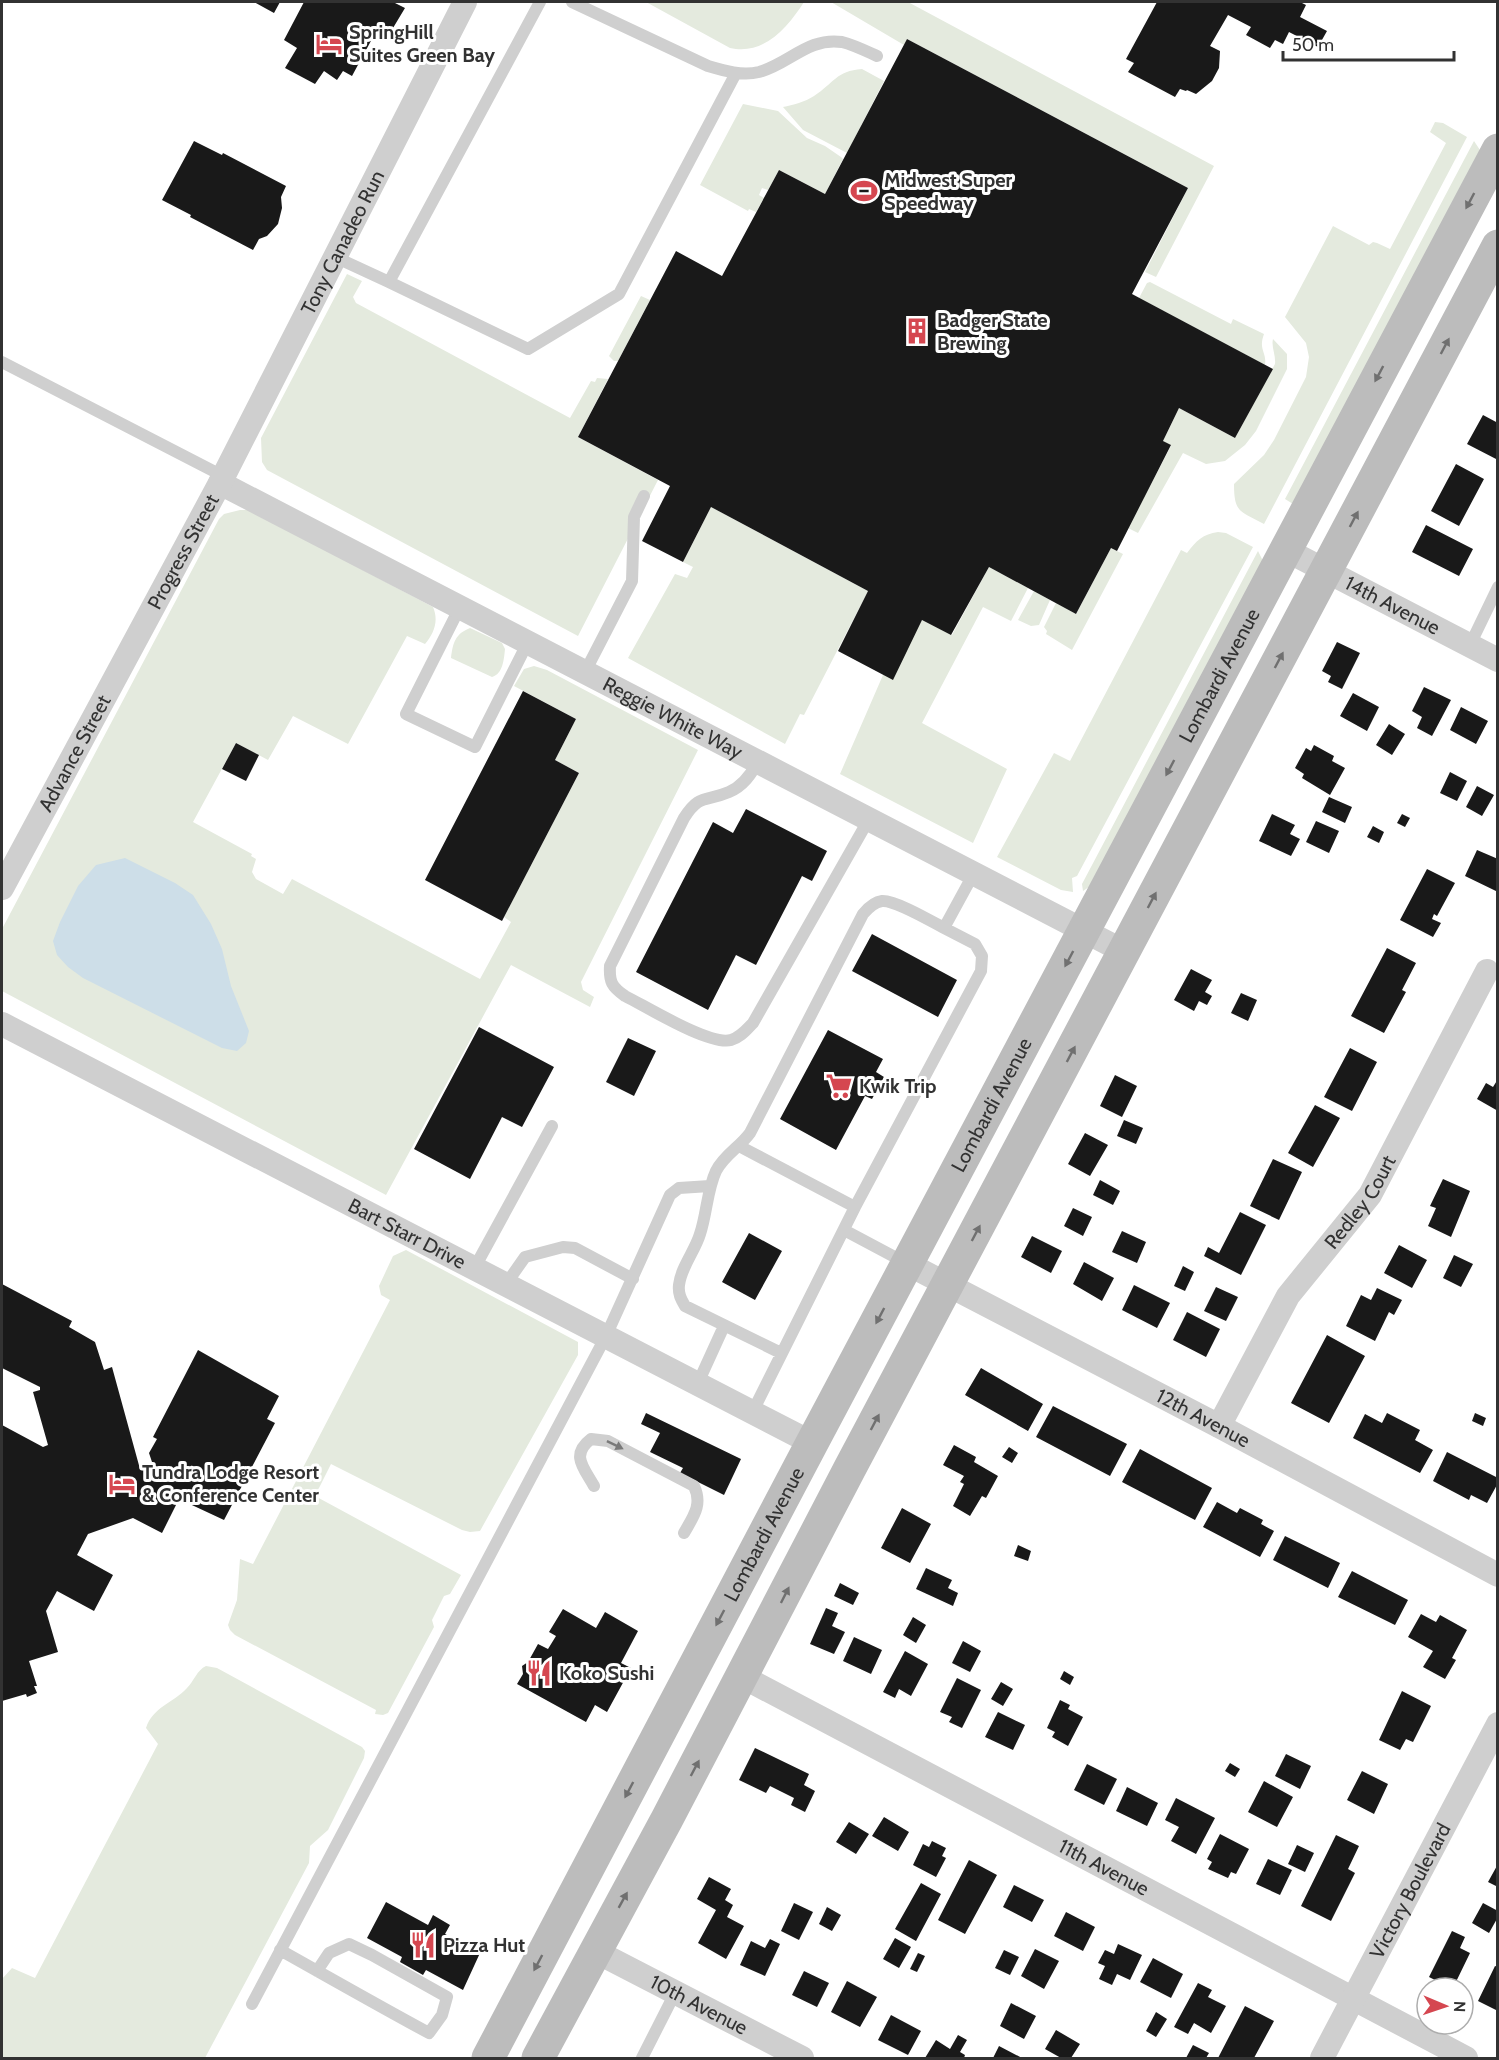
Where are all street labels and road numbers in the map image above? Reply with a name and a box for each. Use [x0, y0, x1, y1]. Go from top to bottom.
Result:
street label: Tony Canadeo Run [296, 166, 389, 319]
street label: Progress Street [142, 490, 224, 613]
street label: 14th Avenue [1341, 571, 1444, 640]
street label: Lombardi Avenue [1174, 604, 1265, 747]
street label: Reggie White Way [599, 672, 747, 764]
street label: Advance Street [33, 691, 116, 816]
street label: Lombardi Avenue [946, 1034, 1037, 1176]
street label: Redley Court [1319, 1151, 1401, 1254]
street label: Bart Starr Drive [344, 1193, 470, 1274]
street label: 12th Avenue [1152, 1384, 1254, 1452]
street label: Lombardi Avenue [719, 1463, 809, 1606]
street label: Victory Boulevard [1365, 1819, 1456, 1963]
street label: 11th Avenue [1055, 1834, 1153, 1901]
street label: 10th Avenue [646, 1970, 752, 2040]

